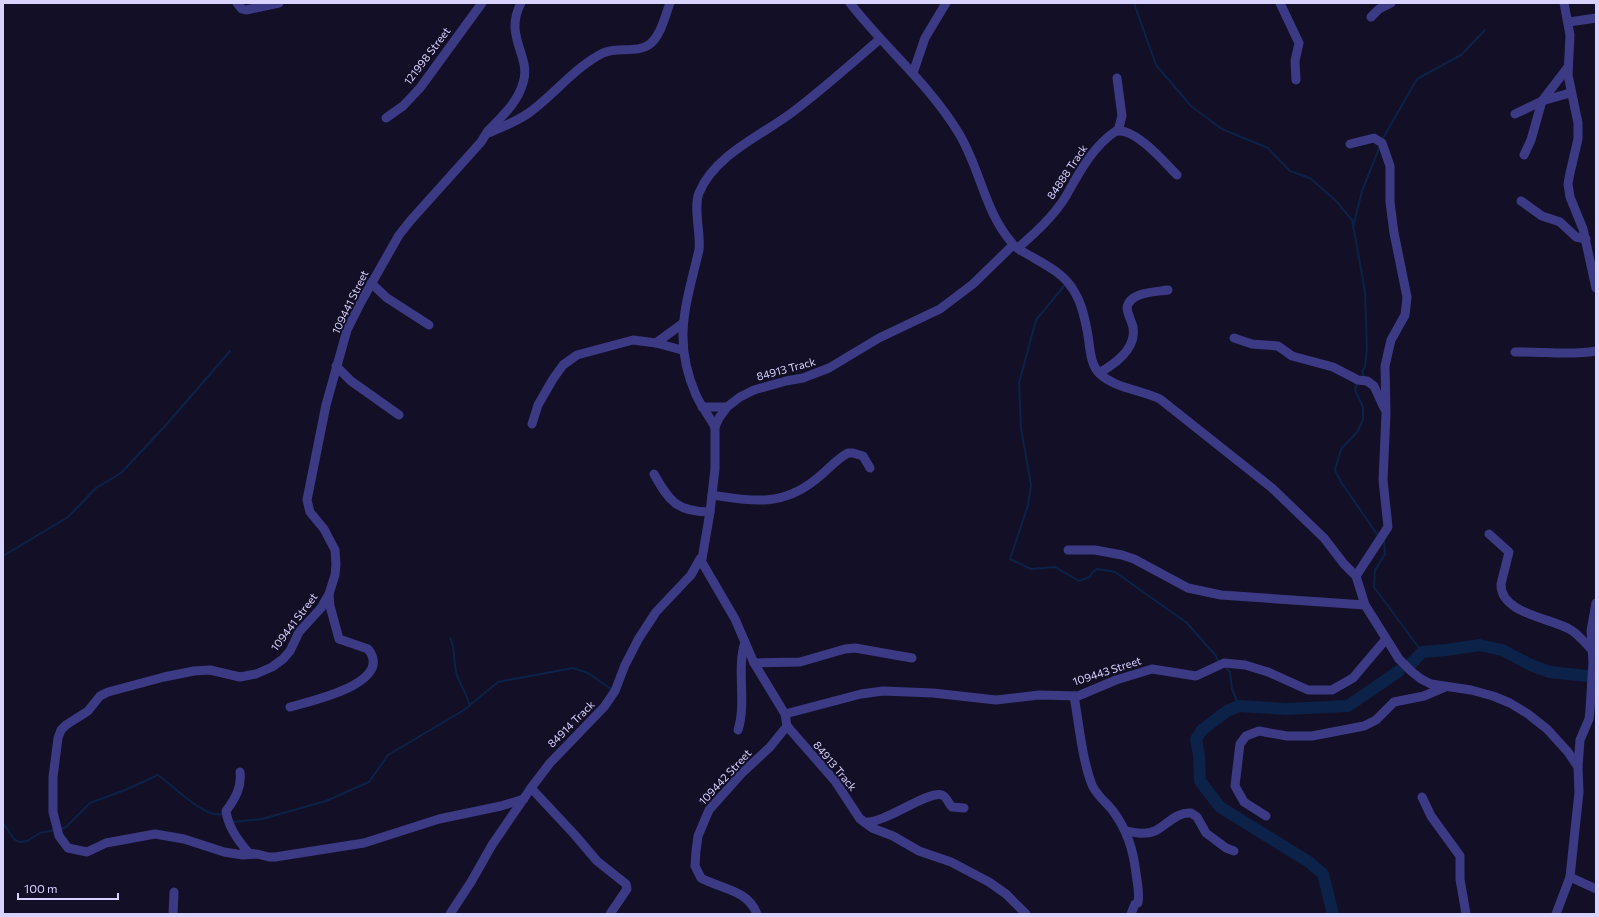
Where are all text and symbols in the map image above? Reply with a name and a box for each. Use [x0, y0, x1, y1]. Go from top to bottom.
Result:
street label: 121998 Street [401, 24, 453, 87]
street label: 84888 Track [1044, 142, 1090, 201]
street label: 109441 Street [329, 267, 371, 336]
street label: 84913 Track [755, 354, 817, 383]
street label: 109441 Street [268, 590, 320, 653]
street label: 109443 Street [1071, 653, 1143, 688]
street label: 84914 Track [545, 697, 597, 750]
street label: 84913 Track [811, 738, 860, 793]
street label: 109442 Street [696, 746, 754, 807]
scale bar [18, 875, 118, 901]
text: 100 m [24, 881, 58, 895]

